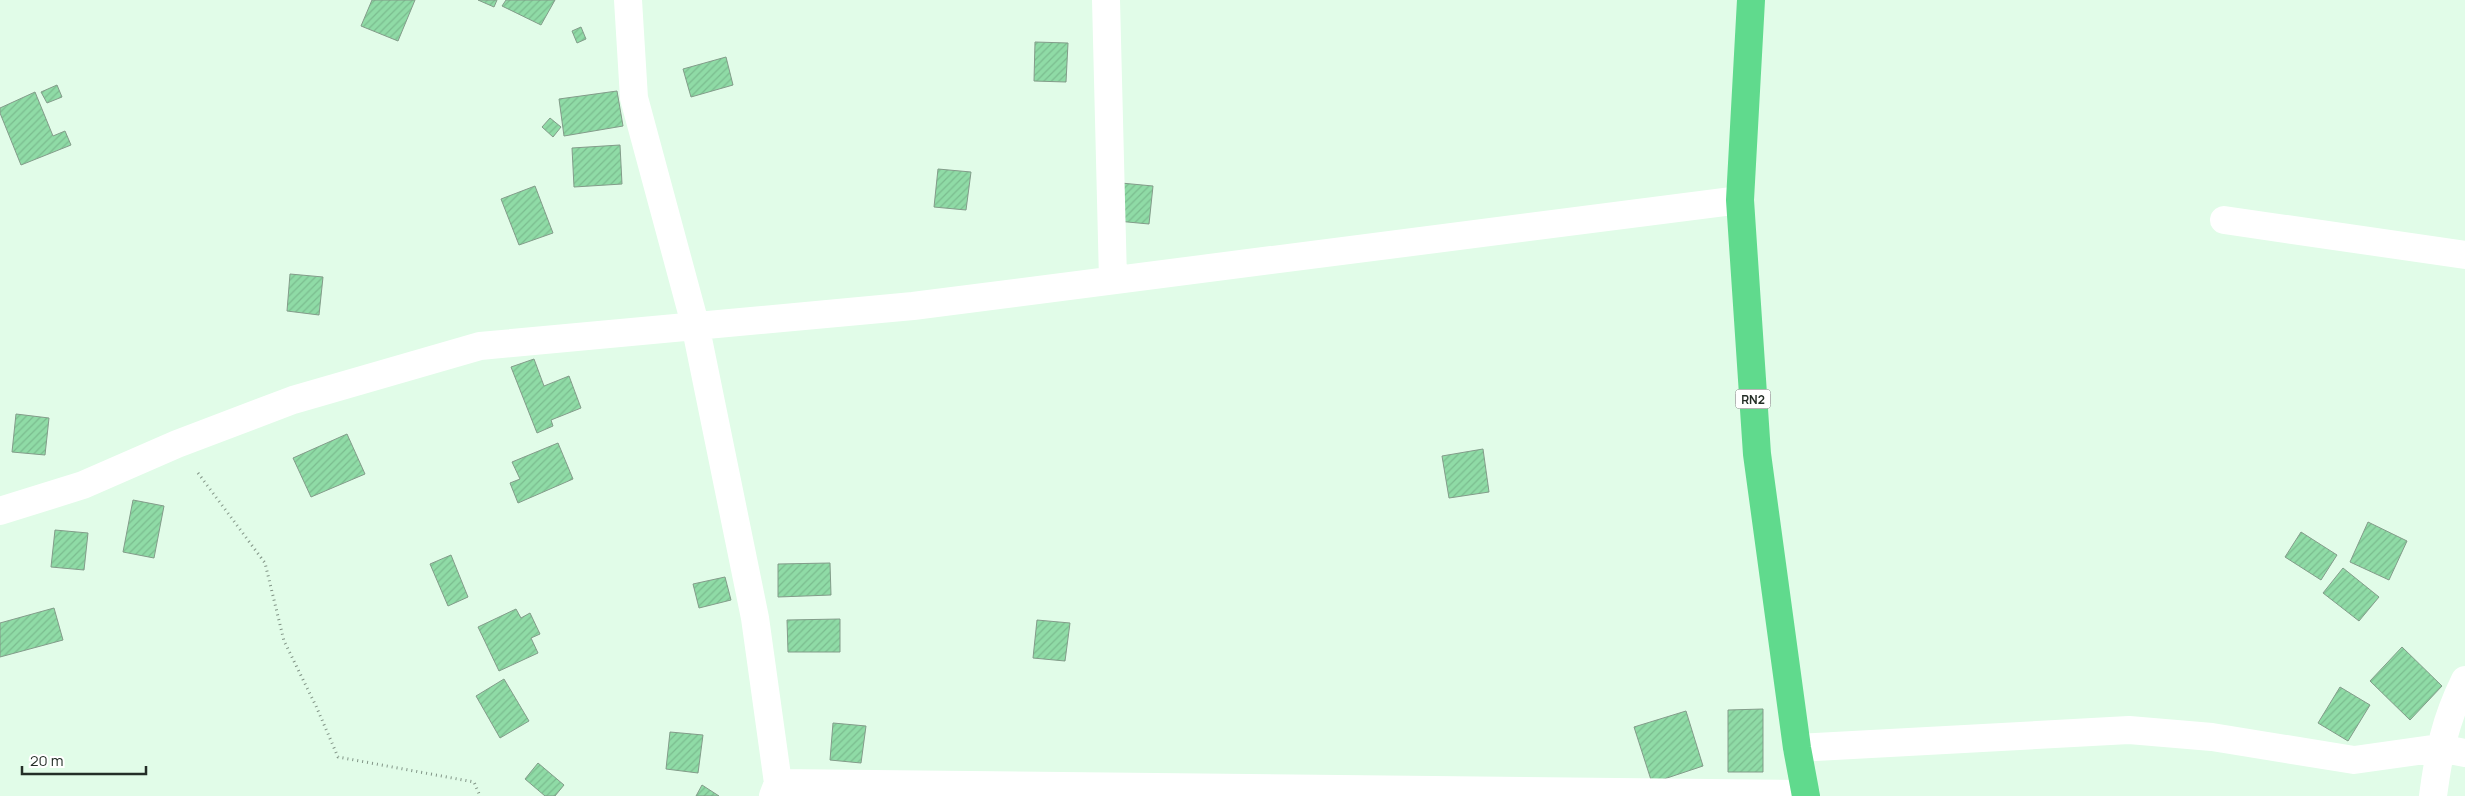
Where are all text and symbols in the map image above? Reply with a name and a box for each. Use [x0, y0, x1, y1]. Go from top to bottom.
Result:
road number: RN2 [1736, 389, 1770, 408]
scale bar [22, 744, 146, 776]
text: 20 m [30, 750, 63, 771]

